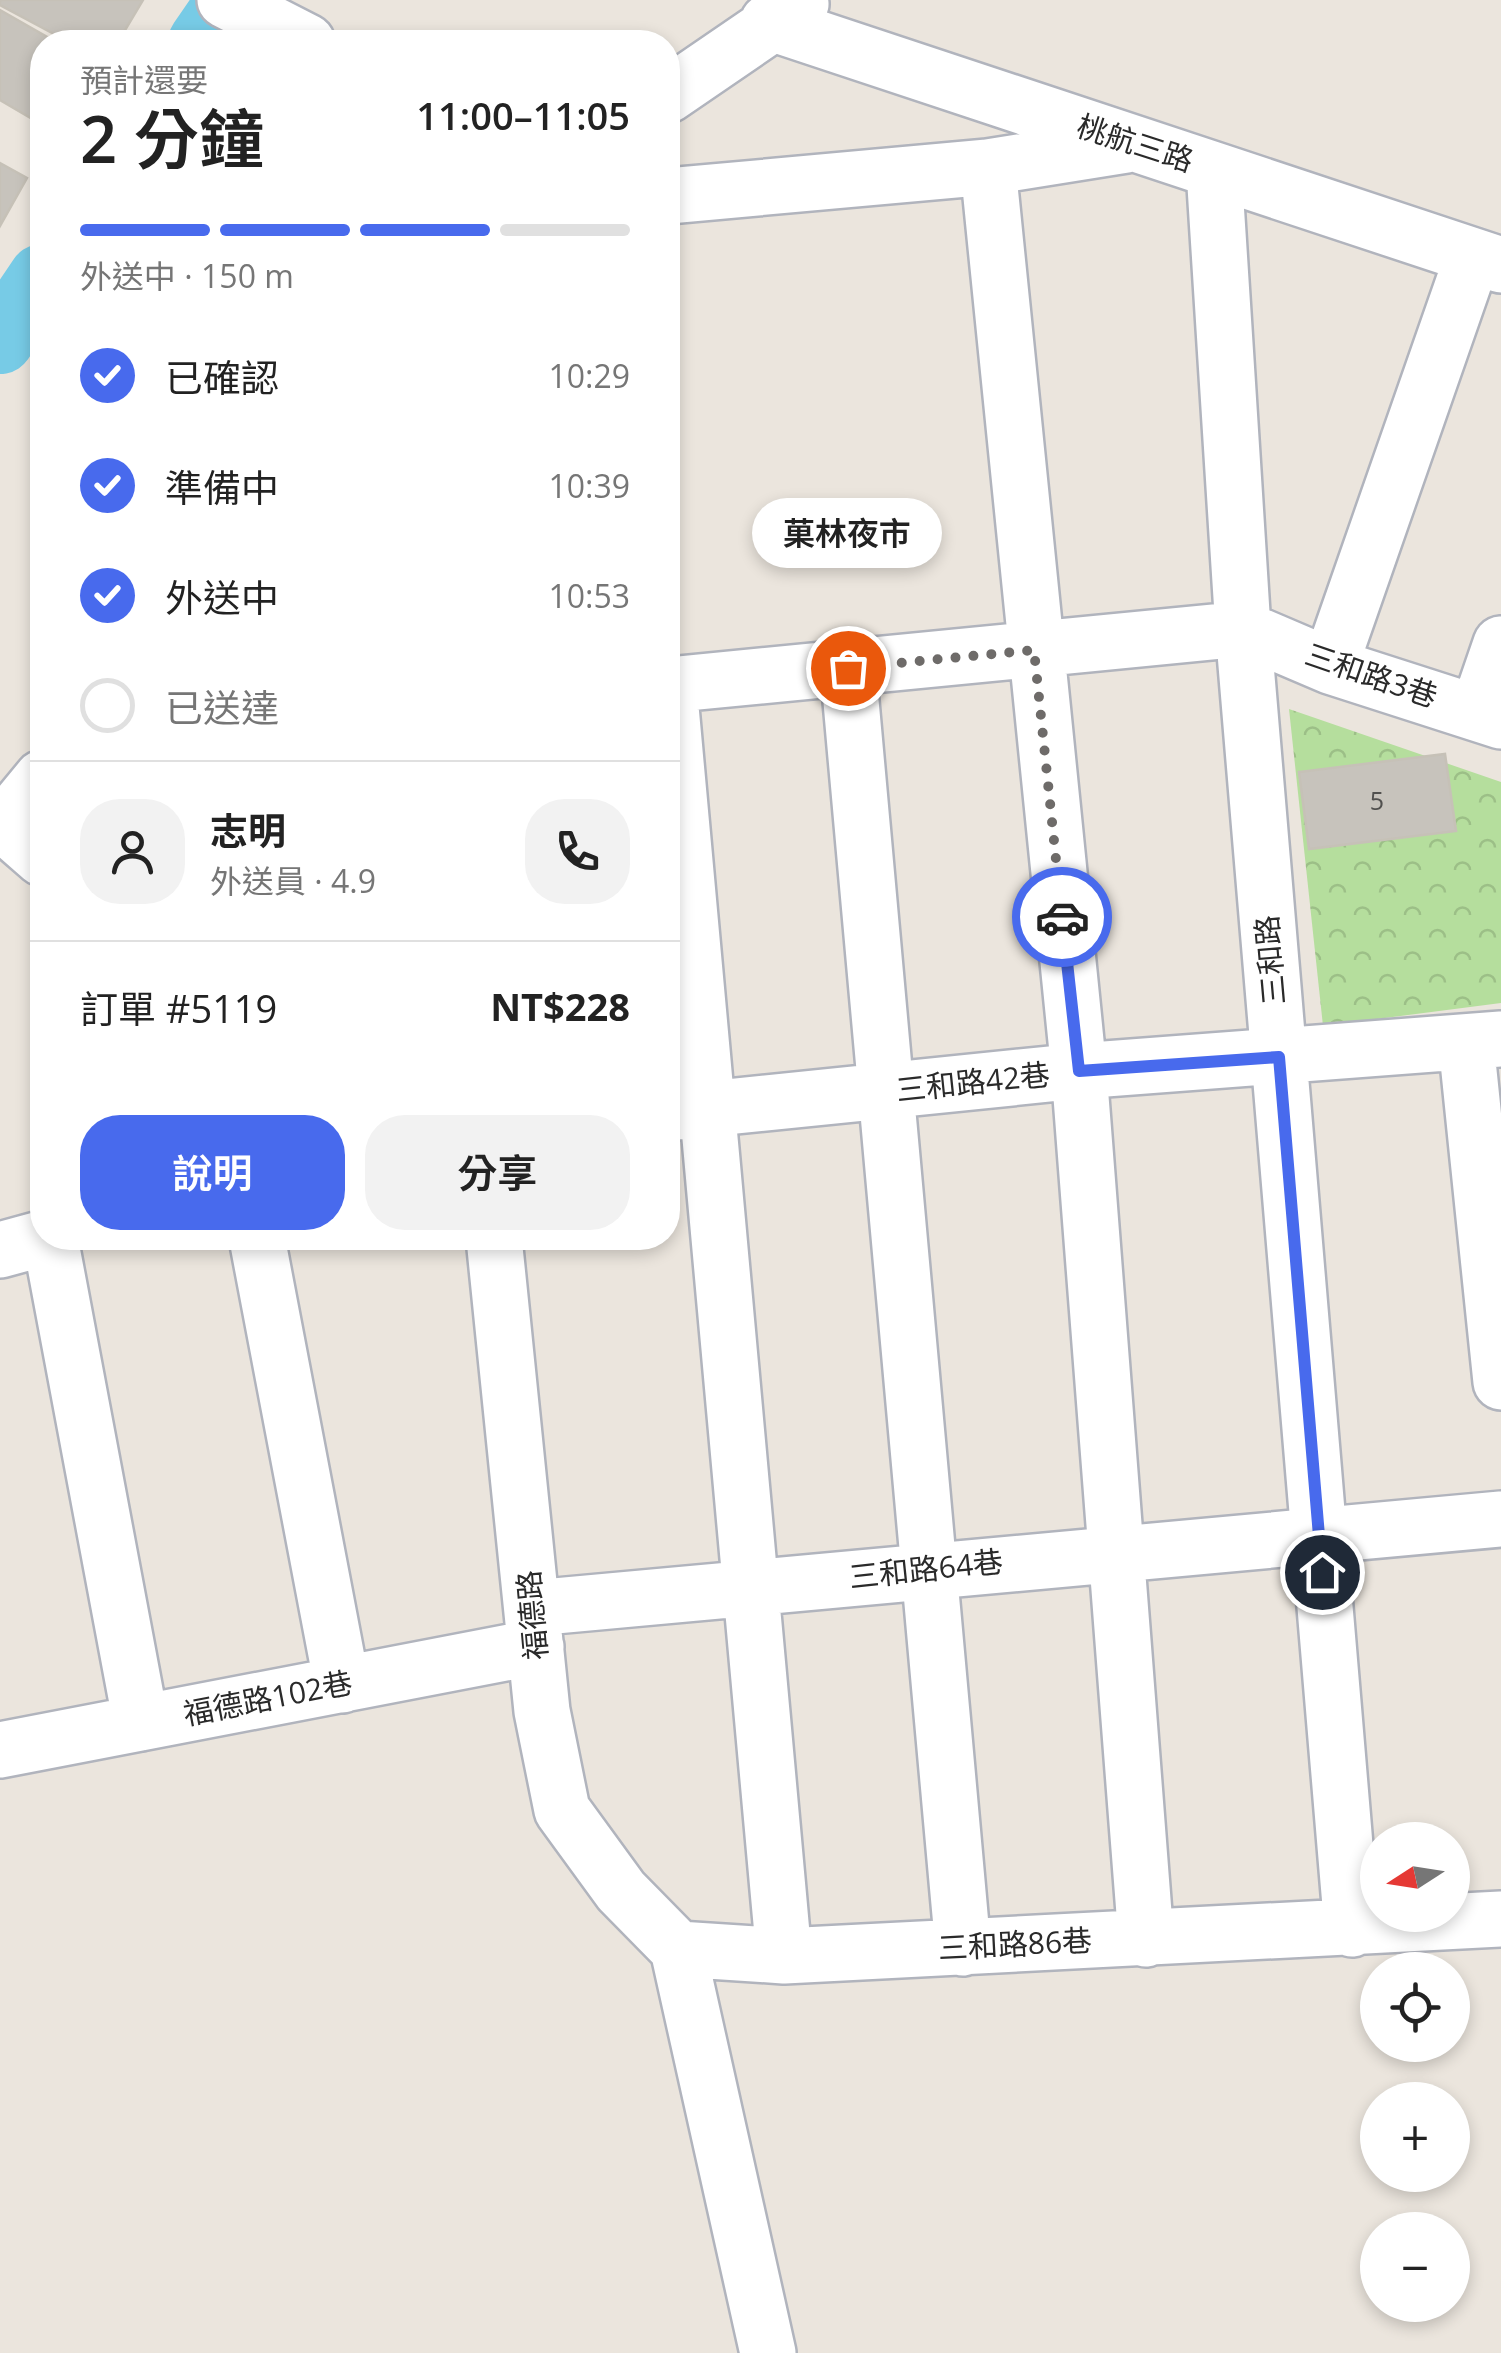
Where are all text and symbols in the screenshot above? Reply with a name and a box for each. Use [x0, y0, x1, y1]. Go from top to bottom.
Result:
text: 預計還要 [80, 58, 208, 101]
text: 11:00–11:05 [416, 89, 630, 141]
text: 2 分鐘 [80, 94, 264, 182]
street label: 桃航三路 [1072, 105, 1199, 181]
text: 外送中 · 150 m [80, 254, 294, 297]
icon: check [80, 348, 135, 403]
text: 已確認 [165, 351, 279, 403]
text: 10:29 [548, 354, 630, 397]
icon: check [80, 458, 135, 513]
text: 準備中 [165, 461, 279, 513]
text: 10:39 [548, 464, 630, 507]
callout: 菓林夜市 [753, 498, 943, 568]
text: 菓林夜市 [783, 511, 911, 554]
icon: check [80, 568, 135, 623]
text: 外送中 [165, 571, 279, 623]
text: 10:53 [548, 574, 630, 617]
pin [806, 626, 891, 711]
street label: 三和路3巷 [1300, 633, 1443, 716]
icon: bag [821, 641, 876, 696]
text: 已送達 [165, 681, 279, 733]
house number: 5 [1370, 783, 1384, 817]
button: person [80, 799, 185, 904]
button: phone [525, 799, 630, 904]
text: 志明 [210, 804, 286, 856]
text: 外送員 · 4.9 [210, 859, 376, 902]
courier [1012, 867, 1112, 967]
icon: car [1035, 890, 1090, 945]
street label: 三和路 [1245, 914, 1294, 1007]
text: NT$228 [490, 980, 630, 1032]
text: 訂單 #5119 [80, 982, 277, 1034]
street label: 三和路42巷 [894, 1053, 1052, 1110]
button: 說明 [80, 1115, 345, 1230]
button: 分享 [365, 1115, 630, 1230]
pin [1280, 1530, 1365, 1615]
street label: 三和路64巷 [847, 1540, 1005, 1597]
icon: home [1295, 1545, 1350, 1600]
street label: 福德路 [507, 1569, 556, 1662]
street label: 福德路102巷 [180, 1661, 356, 1734]
north arrow [1360, 1822, 1470, 1932]
map controls [1360, 1822, 1470, 2322]
street label: 三和路86巷 [937, 1919, 1093, 1968]
button: locate [1360, 1952, 1470, 2062]
button: + [1360, 2082, 1470, 2192]
button: − [1360, 2212, 1470, 2322]

